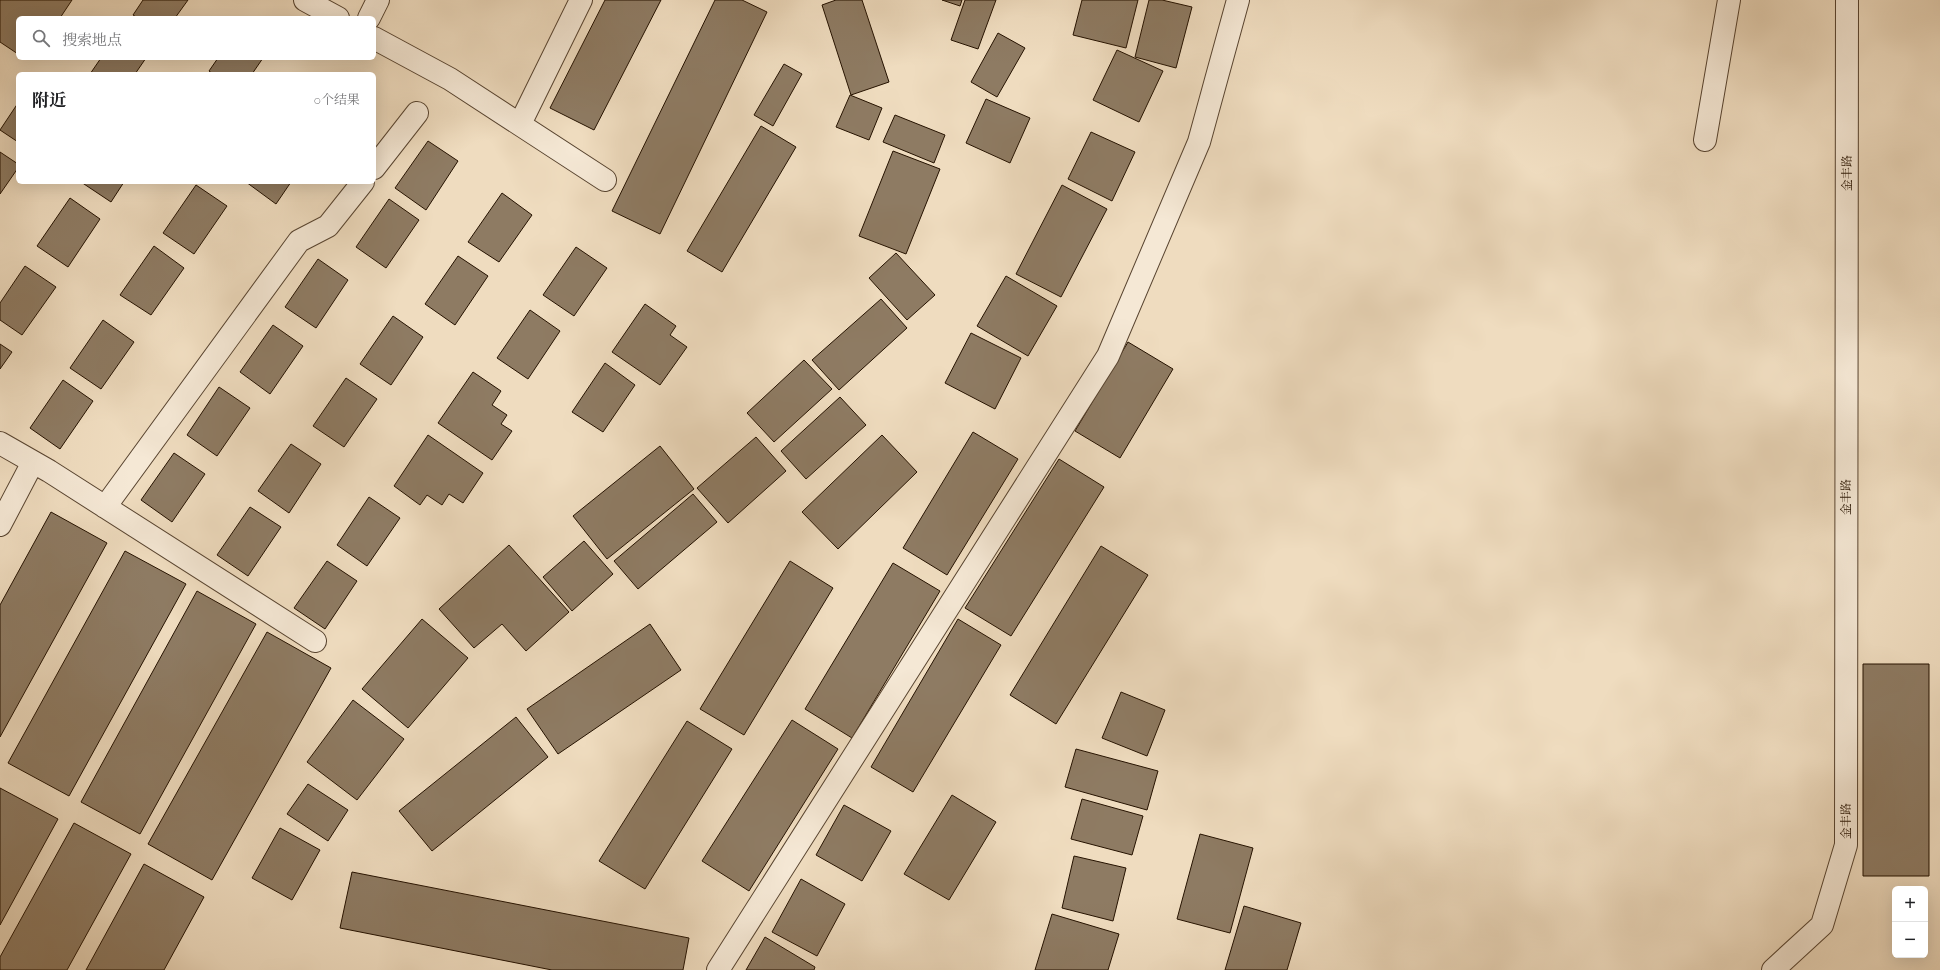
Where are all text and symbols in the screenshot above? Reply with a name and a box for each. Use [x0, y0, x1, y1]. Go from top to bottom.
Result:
search box [16, 16, 376, 60]
icon: search [30, 27, 52, 49]
text: 搜索地点 [62, 31, 122, 49]
text: 附近 [32, 90, 66, 110]
text: 0个结果 [314, 92, 360, 107]
street label: 金丰路 [1840, 155, 1854, 191]
street label: 金丰路 [1839, 479, 1853, 515]
street label: 金丰路 [1839, 803, 1853, 839]
map controls [1892, 886, 1928, 958]
button: + [1892, 886, 1928, 922]
button: − [1892, 922, 1928, 958]

